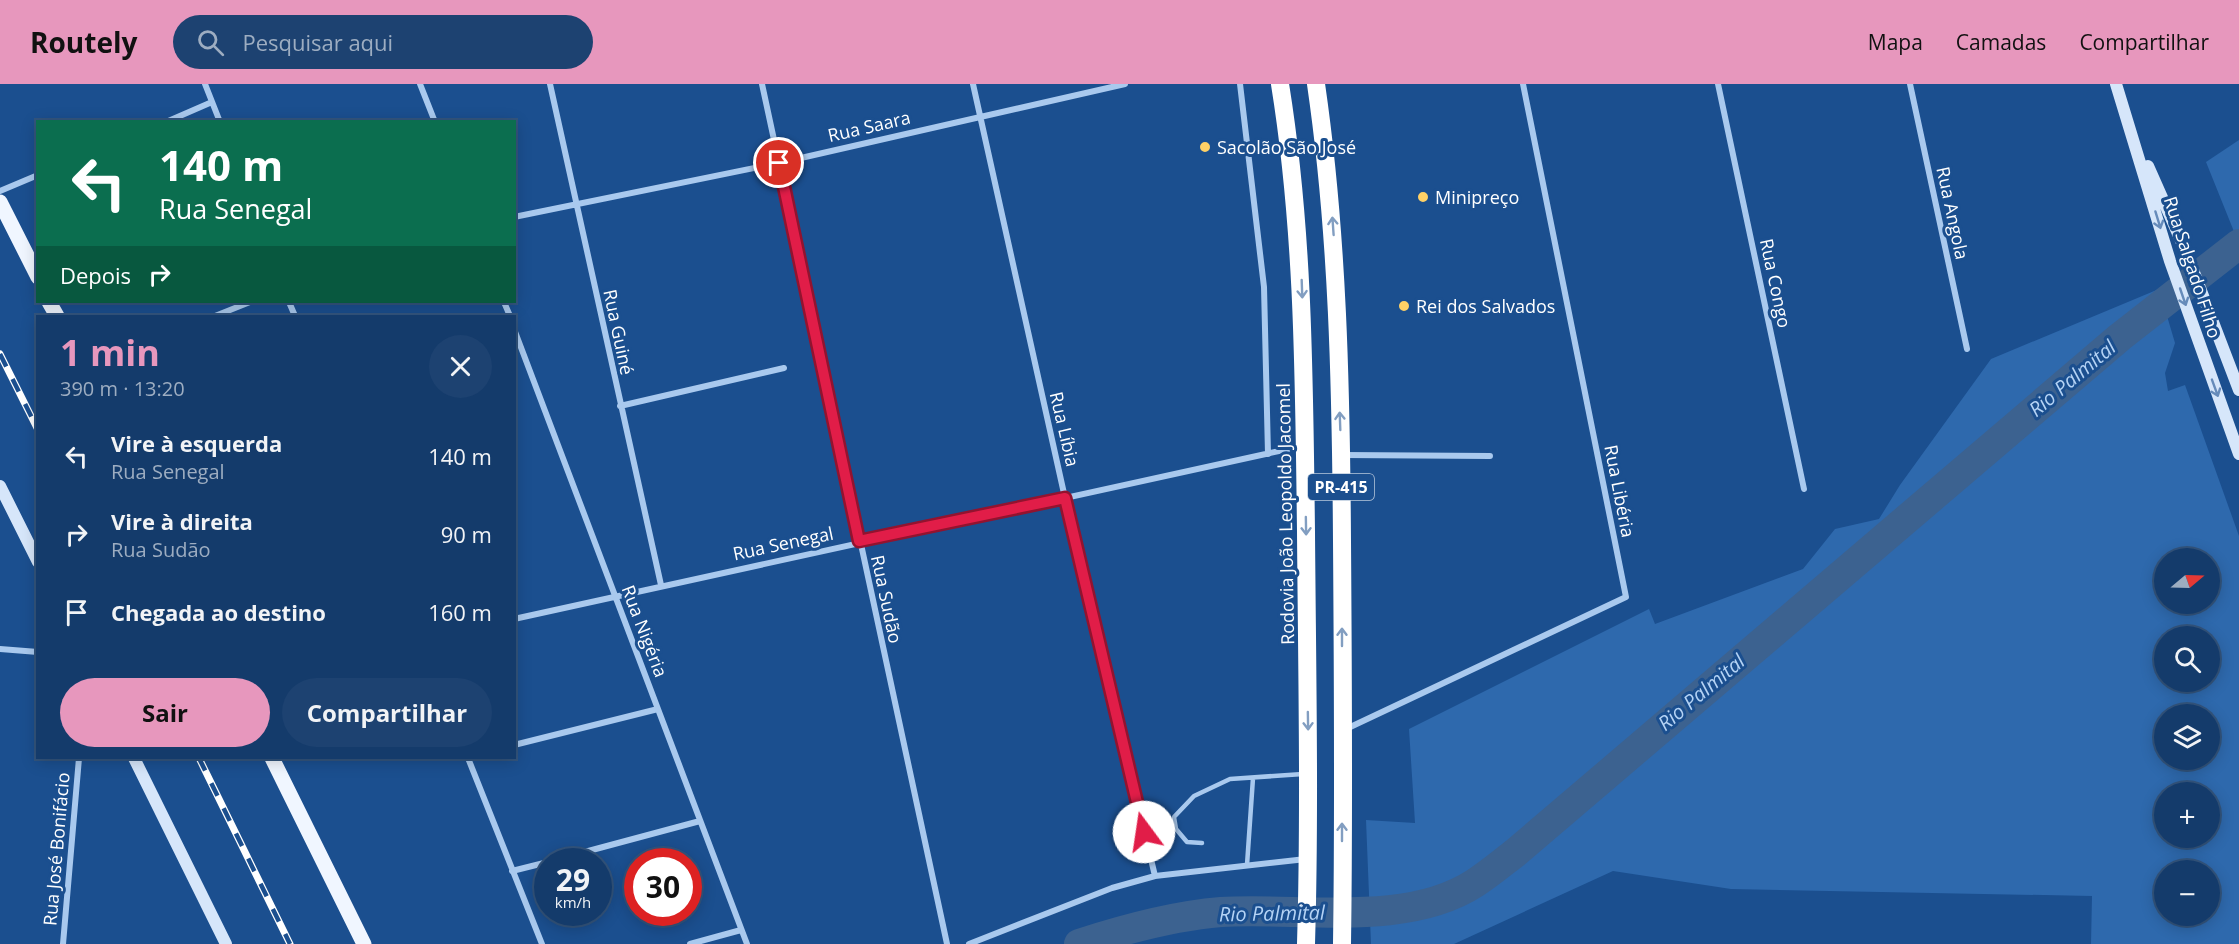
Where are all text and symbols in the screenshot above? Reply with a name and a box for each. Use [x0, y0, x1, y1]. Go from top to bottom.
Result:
search box [173, 15, 593, 69]
text: Routely [30, 23, 137, 61]
icon: search [194, 26, 227, 59]
text: Pesquisar aqui [242, 27, 393, 57]
text: Mapa [1868, 28, 1923, 56]
text: Camadas [1956, 28, 2046, 56]
text: Compartilhar [2079, 28, 2209, 56]
street label: Rua Saara [825, 105, 913, 147]
place label: Sacolão São José [1217, 135, 1356, 159]
text: 140 m [159, 136, 283, 193]
pin [753, 137, 804, 188]
marker: Sacolão São José [1198, 140, 1212, 154]
icon: left [60, 144, 138, 222]
icon: arrive [762, 146, 795, 179]
street label: Rua Angola [1931, 164, 1975, 262]
place label: Minipreço [1435, 185, 1519, 209]
text: Rua Senegal [159, 190, 312, 227]
marker: Minipreço [1416, 190, 1430, 204]
street label: Rua Salgado Filho [2159, 193, 2227, 341]
one-way arrow [2153, 210, 2164, 229]
one-way arrow [1327, 217, 1338, 237]
street label: Rua Congo [1755, 236, 1797, 330]
icon: right [143, 258, 176, 291]
text: Depois [60, 260, 131, 290]
one-way arrow [1296, 279, 1308, 299]
street label: Rua Guiné [598, 287, 640, 377]
one-way arrow [2178, 287, 2189, 306]
place label: Rei dos Salvados [1416, 294, 1555, 318]
marker: Rei dos Salvados [1397, 299, 1411, 313]
text: 1 min [60, 328, 160, 377]
water label: Rio Palmital [2023, 333, 2122, 422]
button: close [429, 335, 492, 398]
text: 390 m · 13:20 [60, 375, 185, 402]
one-way arrow [2210, 378, 2221, 397]
street label: Rodovia João Leopoldo Jacomel [1271, 383, 1299, 645]
street label: Rua Líbia [1045, 389, 1085, 469]
one-way arrow [1334, 412, 1346, 432]
text: Vire à esquerda [111, 428, 282, 458]
icon: left [60, 440, 93, 473]
text: 140 m [428, 441, 492, 471]
street label: Rua Libéria [1599, 443, 1641, 539]
text: Rua Senegal [111, 458, 225, 485]
road number: PR-415 [1308, 474, 1374, 500]
text: Vire à direita [111, 506, 253, 536]
one-way arrow [1300, 516, 1312, 536]
icon: right [60, 518, 93, 551]
text: 90 m [441, 519, 492, 549]
street label: Rua Senegal [730, 521, 836, 565]
text: Rua Sudão [111, 536, 211, 563]
north arrow [2154, 548, 2220, 614]
map controls [2154, 548, 2220, 926]
street label: Rua Sudão [866, 553, 908, 645]
street label: Rua Nigéria [616, 582, 674, 680]
icon: arrive [60, 596, 93, 629]
text: Chegada ao destino [111, 597, 326, 627]
text: 160 m [428, 597, 492, 627]
button: search [2154, 626, 2220, 692]
one-way arrow [1336, 628, 1348, 648]
water label: Rio Palmital [1652, 647, 1751, 736]
button: Sair [60, 678, 270, 747]
button: Compartilhar [282, 678, 492, 747]
button: layers [2154, 704, 2220, 770]
one-way arrow [1302, 711, 1314, 731]
street label: Rua José Bonifácio [37, 771, 75, 927]
button: + [2154, 782, 2220, 848]
position arrow [1112, 800, 1176, 864]
one-way arrow [1336, 823, 1348, 843]
speed limit sign: 30 [624, 848, 702, 926]
text: 29 [556, 859, 590, 900]
button: − [2154, 860, 2220, 926]
text: km/h [555, 892, 591, 912]
water label: Rio Palmital [1219, 899, 1326, 927]

